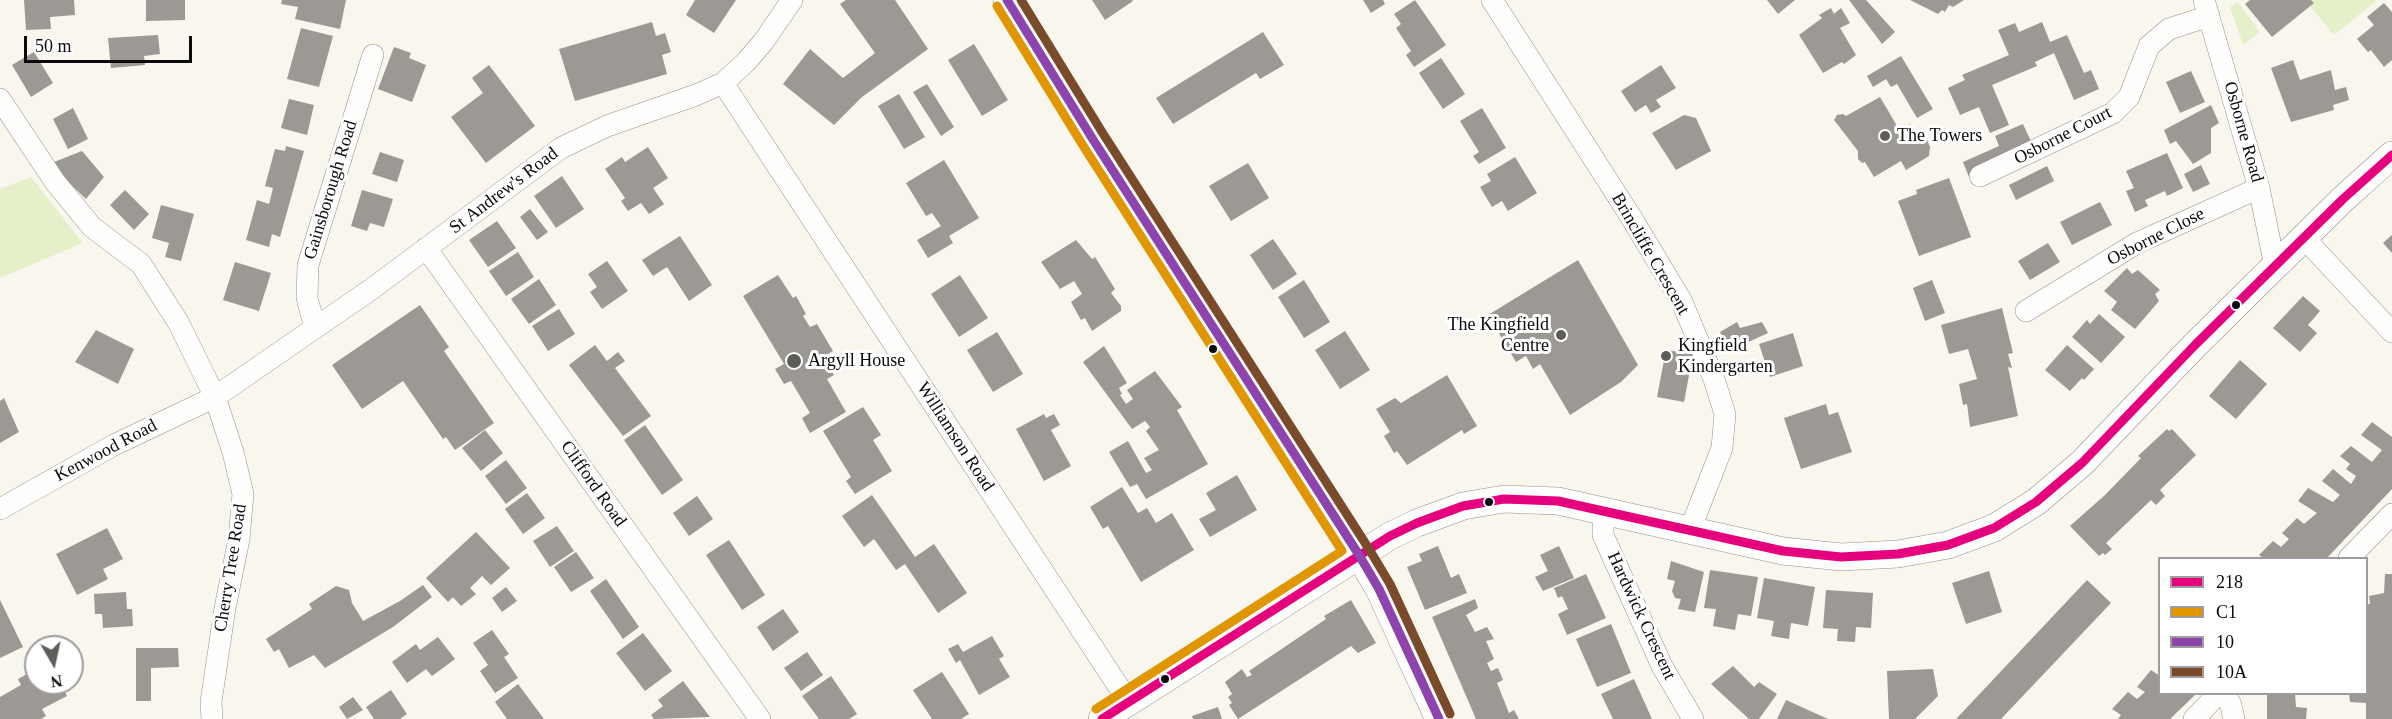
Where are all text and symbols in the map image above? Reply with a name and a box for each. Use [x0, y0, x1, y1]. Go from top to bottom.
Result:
scale bar [27, 24, 195, 62]
text: 50 m [35, 36, 72, 56]
street label: Osborne Road [2218, 79, 2268, 185]
street label: Osborne Court [2011, 102, 2115, 170]
street label: Gainsborough Road [300, 118, 362, 262]
place label: The Towers [1897, 125, 1982, 147]
marker: The Towers [1878, 129, 1892, 143]
street label: St Andrew's Road [445, 143, 563, 239]
street label: Brincliffe Crescent [1606, 189, 1694, 319]
street label: Osborne Close [2104, 203, 2208, 271]
unlabelled marker [2230, 299, 2242, 311]
place label: The Kingfield Centre [1448, 314, 1549, 356]
marker: The Kingfield Centre [1554, 328, 1568, 342]
place label: Kingfield Kindergarten [1678, 335, 1773, 378]
unlabelled marker [1207, 343, 1219, 355]
marker: Kingfield Kindergarten [1659, 349, 1673, 363]
place label: Argyll House [808, 350, 905, 372]
marker: Argyll House [785, 352, 803, 370]
street label: Williamson Road [912, 378, 998, 496]
street label: Kenwood Road [51, 415, 161, 487]
street label: Clifford Road [555, 437, 631, 531]
unlabelled marker [1483, 496, 1495, 508]
street label: Cherry Tree Road [210, 502, 252, 634]
street label: Hardwick Crescent [1602, 549, 1680, 683]
legend [2158, 557, 2368, 695]
text: 218 [2216, 572, 2243, 592]
text: C1 [2216, 602, 2237, 622]
text: 10 [2216, 632, 2234, 652]
north arrow [24, 635, 84, 695]
text: 10A [2216, 662, 2247, 682]
text: N [50, 672, 64, 691]
unlabelled marker [1159, 673, 1171, 685]

